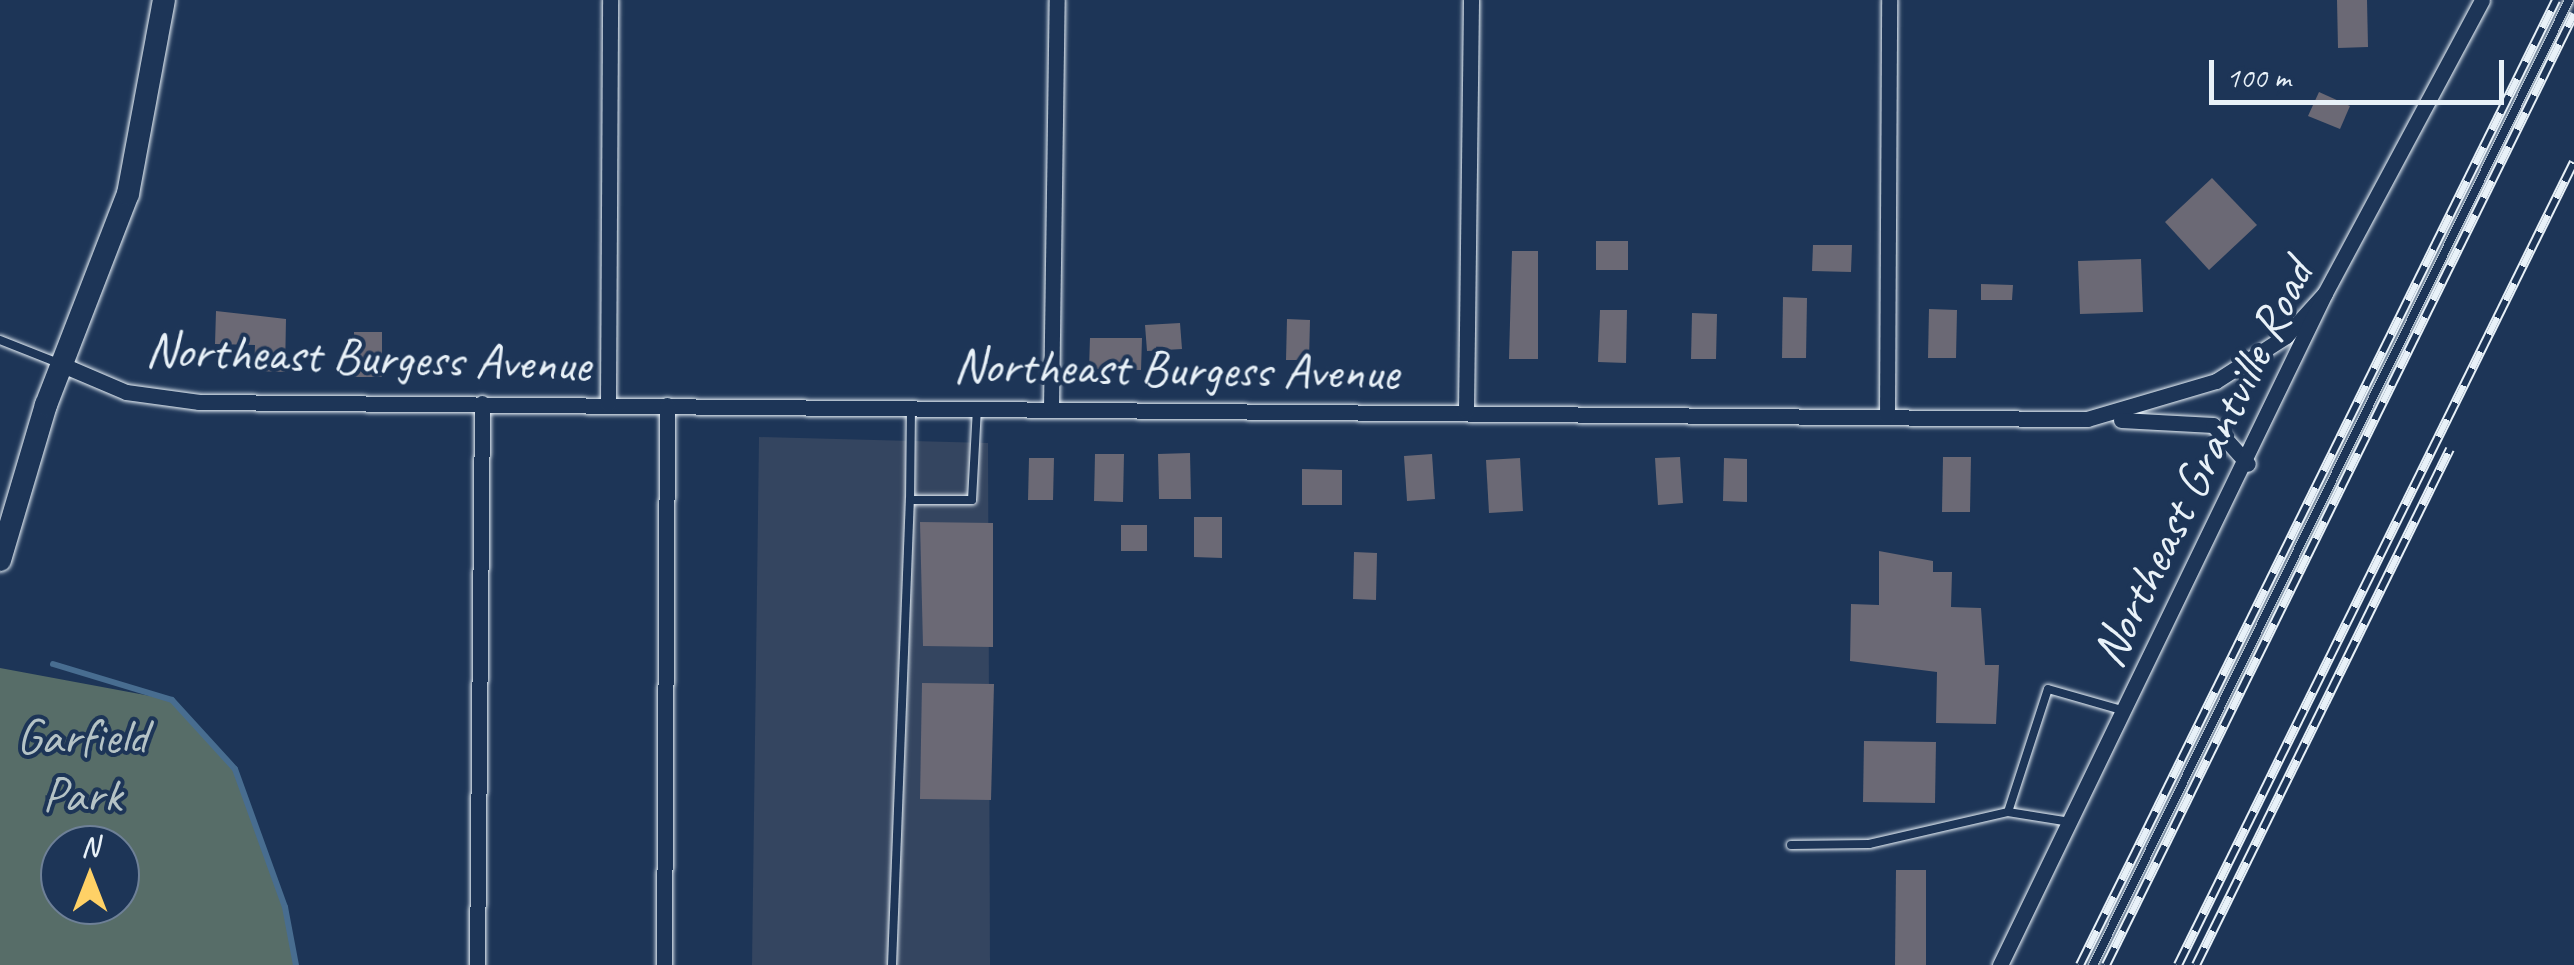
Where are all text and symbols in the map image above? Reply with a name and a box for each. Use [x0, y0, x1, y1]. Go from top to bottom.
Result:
scale bar [2214, 40, 2509, 102]
text: 100 m [2226, 58, 2291, 96]
street label: Northeast Grantville Road [2077, 250, 2327, 676]
street label: Northeast Burgess Avenue [145, 319, 591, 395]
street label: Northeast Burgess Avenue [953, 335, 1399, 403]
park label: Garfield Park [16, 706, 148, 824]
north arrow [40, 825, 140, 925]
text: N [81, 829, 99, 864]

